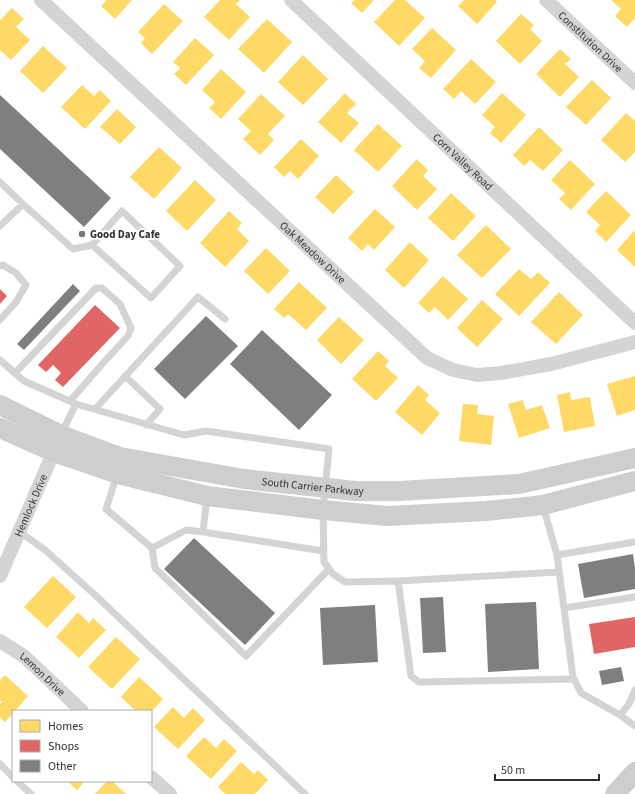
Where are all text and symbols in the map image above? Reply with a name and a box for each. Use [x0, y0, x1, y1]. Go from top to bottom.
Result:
street label: Constitution Drive [555, 8, 626, 76]
street label: Corn Valley Road [429, 130, 496, 194]
street label: Oak Meadow Drive [276, 218, 349, 288]
place label: Good Day Cafe [90, 227, 160, 242]
marker: Good Day Cafe [77, 229, 87, 239]
street label: Hemlock Drive [11, 471, 51, 539]
street label: South Carrier Parkway [261, 474, 364, 499]
street label: Lemon Drive [17, 649, 69, 700]
legend [12, 710, 152, 782]
text: Homes [48, 718, 83, 735]
text: Shops [48, 738, 79, 755]
scale bar [495, 756, 599, 782]
text: Other [48, 758, 78, 775]
text: 50 m [501, 762, 525, 779]

